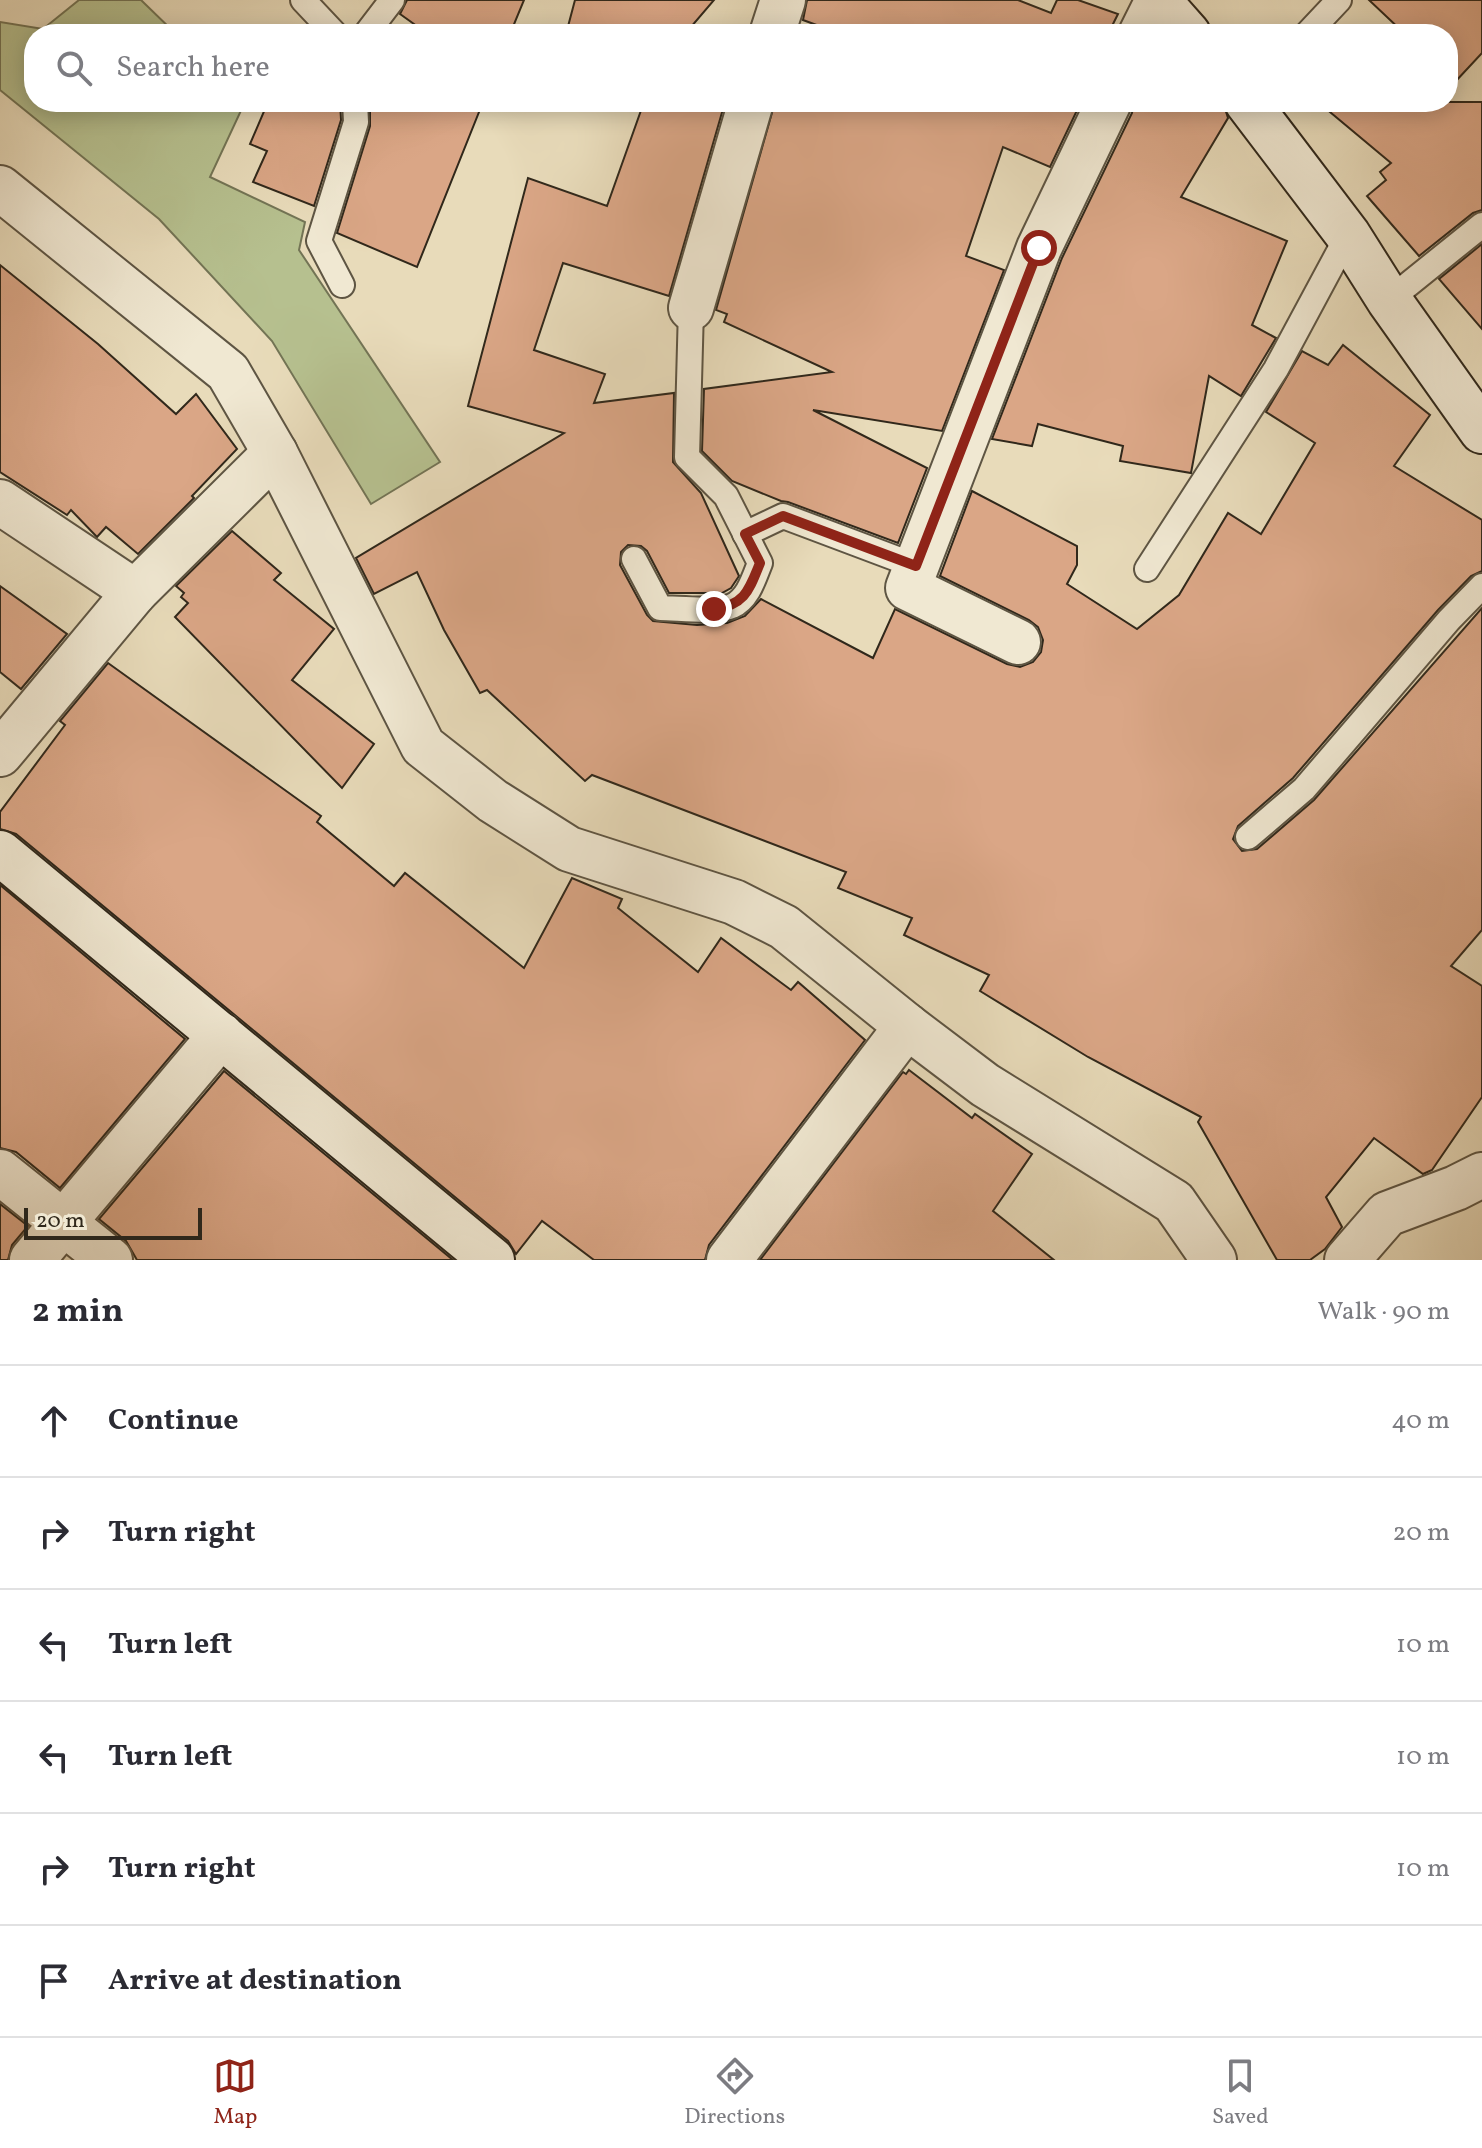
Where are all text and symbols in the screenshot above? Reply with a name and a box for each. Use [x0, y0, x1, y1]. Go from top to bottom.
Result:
search box [24, 24, 1458, 112]
icon: search [52, 46, 96, 90]
text: Search here [116, 47, 270, 89]
route start [1021, 230, 1057, 266]
route end [696, 591, 732, 627]
scale bar [24, 1204, 202, 1240]
text: 20 m [36, 1206, 85, 1237]
text: 2 min [32, 1289, 124, 1336]
text: Walk · 90 m [1318, 1294, 1450, 1330]
icon: ahead [32, 1399, 76, 1443]
text: Continue [108, 1400, 239, 1442]
text: 40 m [1391, 1403, 1450, 1439]
icon: right [32, 1511, 76, 1555]
text: Turn right [108, 1512, 256, 1554]
text: 20 m [1392, 1515, 1450, 1551]
icon: left [32, 1623, 76, 1667]
text: Turn left [108, 1624, 232, 1666]
text: 10 m [1396, 1627, 1450, 1663]
icon: left [32, 1735, 76, 1779]
text: Turn left [108, 1736, 232, 1778]
text: 10 m [1396, 1739, 1450, 1775]
icon: right [32, 1847, 76, 1891]
text: Turn right [108, 1848, 256, 1890]
text: 10 m [1396, 1851, 1450, 1887]
icon: arrive [32, 1959, 76, 2003]
text: Arrive at destination [108, 1960, 402, 2002]
tab: Map [213, 2054, 257, 2133]
tab: Directions [684, 2054, 785, 2133]
tab: Saved [1212, 2054, 1269, 2133]

